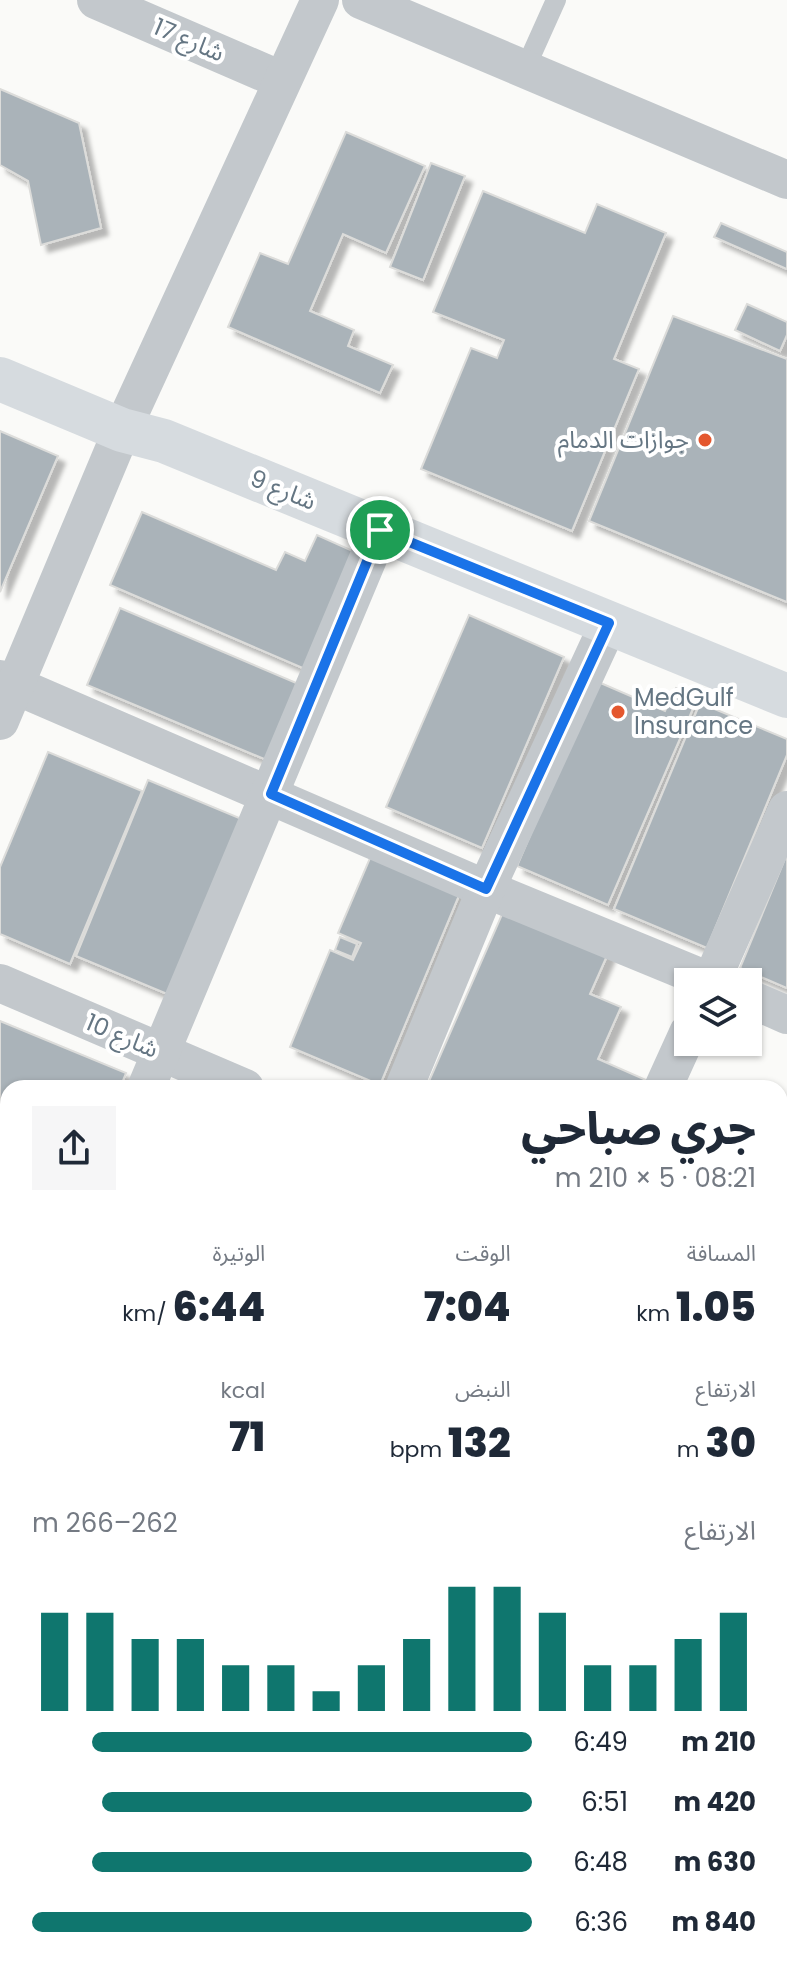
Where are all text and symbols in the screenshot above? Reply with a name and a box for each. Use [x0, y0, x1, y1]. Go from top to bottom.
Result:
street label: شارع 17 [148, 10, 230, 70]
place label: جوازات الدمام [558, 423, 689, 458]
marker: جوازات الدمام [696, 431, 714, 449]
street label: شارع 9 [245, 461, 321, 519]
pin [346, 496, 414, 564]
icon: arrive [358, 508, 402, 552]
place label: MedGulf Insurance [634, 681, 753, 742]
marker: MedGulf Insurance [609, 703, 627, 721]
map controls [674, 968, 762, 1056]
button: layers [674, 968, 762, 1056]
street label: شارع 10 [80, 1006, 164, 1066]
text: جري صباحي [521, 1098, 756, 1159]
button: share [32, 1106, 116, 1190]
text: 08:21 · 5 × 210 m [555, 1160, 756, 1196]
text: الوتيرة [212, 1238, 265, 1269]
text: الوقت [455, 1238, 511, 1269]
text: المسافة [687, 1238, 756, 1269]
text: 6:44 [173, 1279, 265, 1335]
text: 7:04 [424, 1279, 511, 1335]
text: 1.05 [676, 1279, 756, 1335]
text: /km [122, 1298, 173, 1329]
text: km [636, 1298, 676, 1329]
text: النبض [455, 1374, 511, 1405]
text: الارتفاع [696, 1374, 756, 1405]
text: kcal [220, 1375, 265, 1406]
text: 71 [229, 1409, 265, 1465]
text: 132 [448, 1415, 511, 1471]
text: 30 [705, 1415, 756, 1471]
text: bpm [390, 1434, 448, 1465]
text: m [677, 1434, 705, 1465]
text: 262–266 m [32, 1505, 178, 1541]
text: الارتفاع [685, 1513, 756, 1549]
text: 6:49 [573, 1724, 628, 1760]
text: 210 m [681, 1724, 756, 1760]
text: 6:51 [581, 1784, 628, 1820]
text: 420 m [674, 1784, 756, 1820]
text: 6:48 [573, 1844, 628, 1880]
text: 630 m [674, 1844, 756, 1880]
text: 6:36 [574, 1904, 628, 1940]
text: 840 m [672, 1904, 756, 1940]

